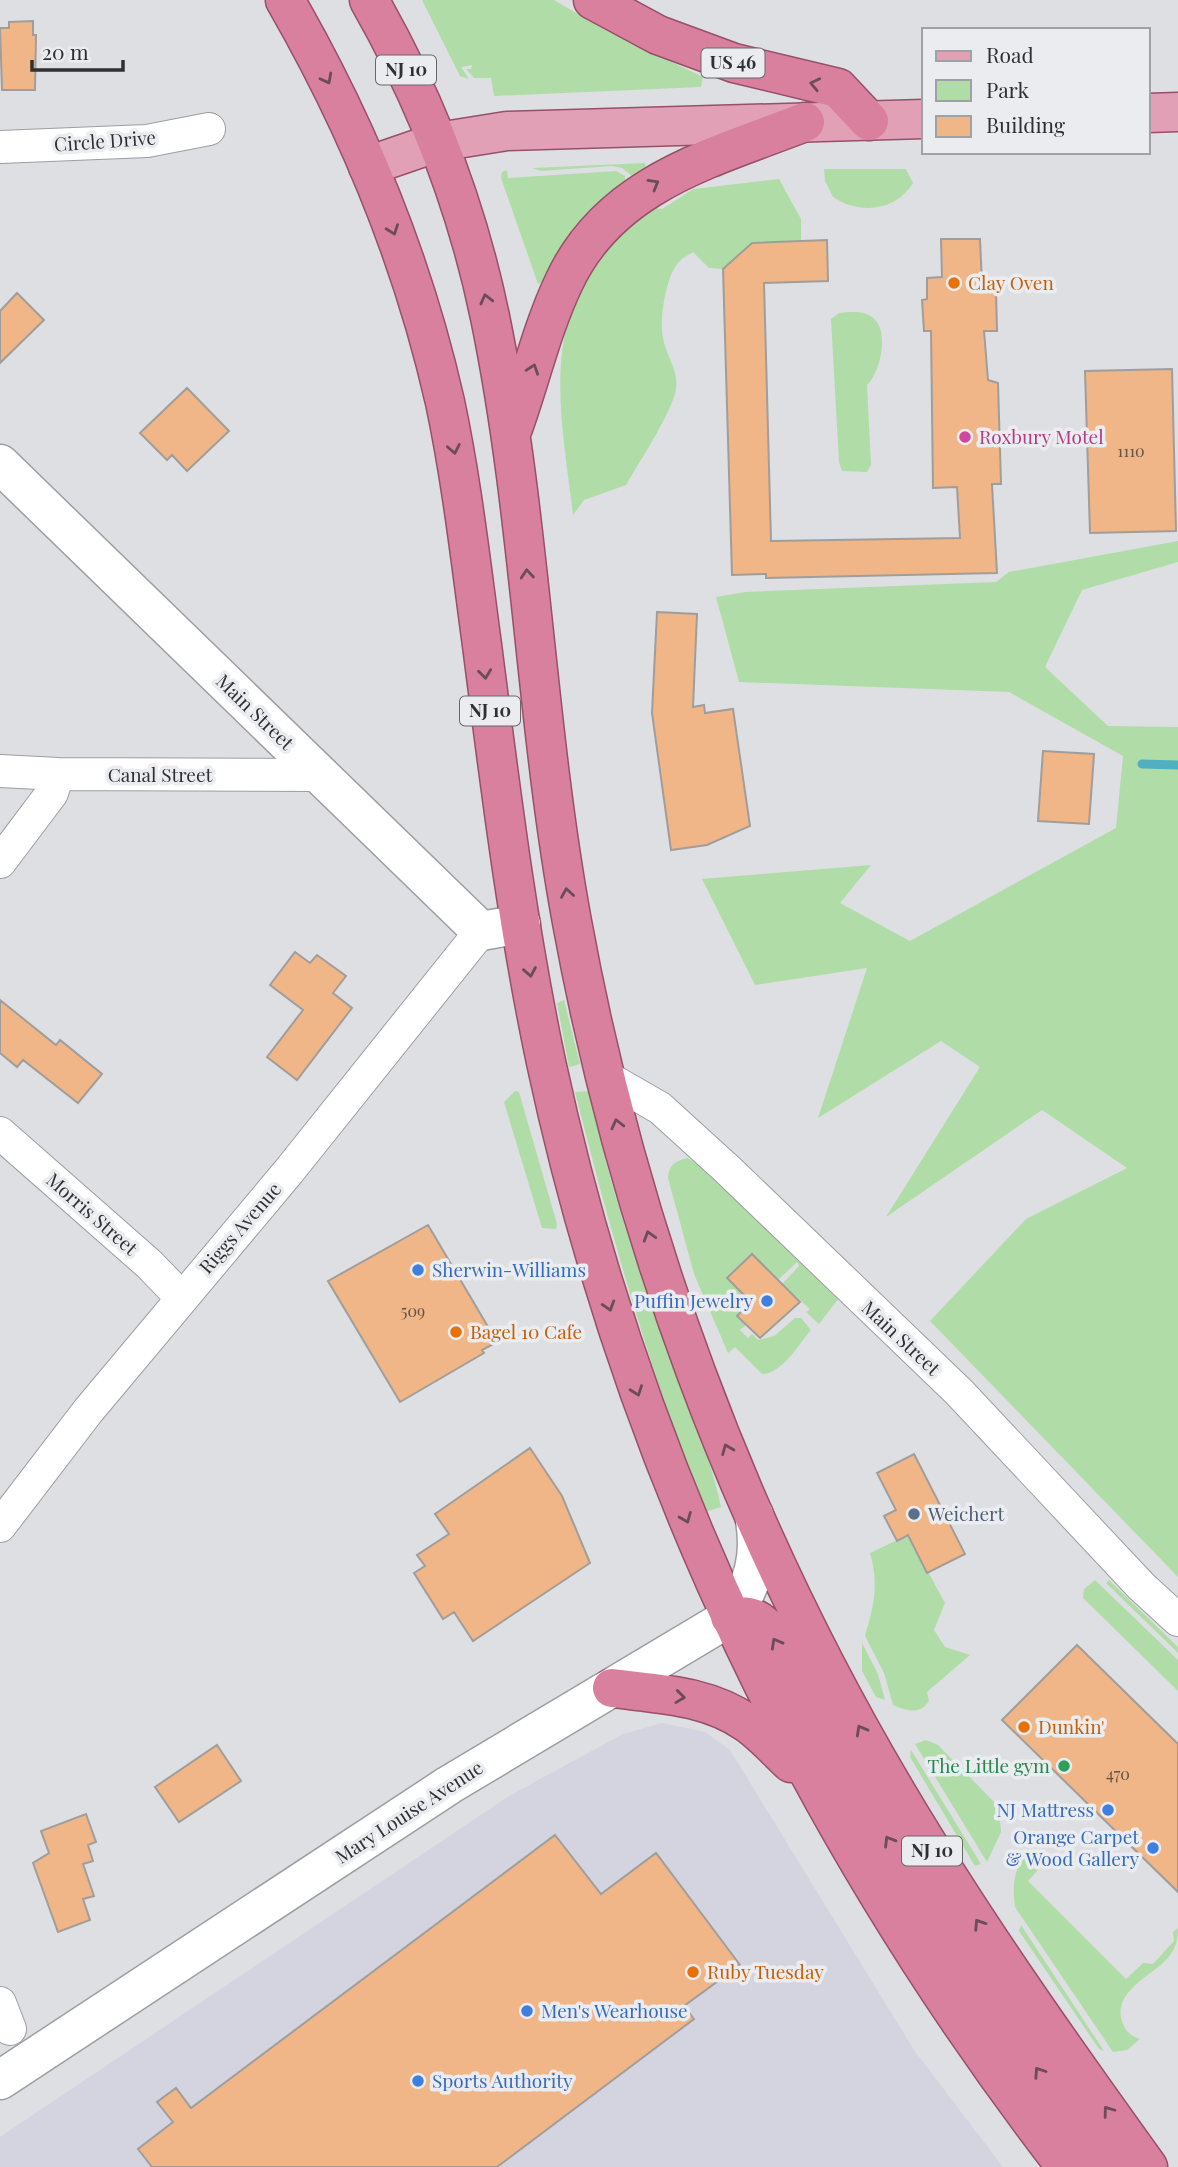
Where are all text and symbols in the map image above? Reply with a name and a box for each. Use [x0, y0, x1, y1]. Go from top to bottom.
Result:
scale bar [32, 28, 122, 72]
legend [922, 28, 1150, 154]
text: 20 m [42, 37, 89, 65]
text: Road [986, 40, 1034, 68]
road number: US 46 [702, 48, 764, 78]
road number: NJ 10 [376, 56, 436, 84]
one-way arrow [319, 72, 333, 84]
text: Park [986, 75, 1030, 103]
one-way arrow [809, 77, 821, 92]
text: Building [986, 110, 1065, 138]
street label: Circle Drive [53, 123, 157, 157]
one-way arrow [647, 179, 660, 192]
one-way arrow [385, 223, 399, 235]
place label: Clay Oven [968, 269, 1054, 295]
marker: Clay Oven [946, 275, 962, 291]
one-way arrow [480, 294, 494, 306]
one-way arrow [525, 364, 539, 376]
place label: Roxbury Motel [979, 423, 1104, 449]
marker: Roxbury Motel [957, 429, 973, 445]
house number: 1110 [1117, 440, 1145, 461]
one-way arrow [446, 443, 461, 455]
one-way arrow [520, 568, 535, 579]
street label: Main Street [211, 668, 300, 755]
one-way arrow [478, 668, 493, 680]
road number: NJ 10 [460, 696, 520, 726]
street label: Canal Street [108, 761, 213, 787]
one-way arrow [560, 887, 575, 898]
one-way arrow [521, 966, 536, 978]
one-way arrow [611, 1118, 625, 1130]
street label: Morris Street [41, 1166, 144, 1260]
street label: Riggs Avenue [192, 1176, 286, 1279]
one-way arrow [643, 1230, 658, 1242]
place label: Sherwin-Williams [432, 1256, 586, 1282]
marker: Sherwin-Williams [410, 1262, 426, 1278]
place label: Puffin Jewelry [634, 1287, 753, 1313]
marker: Puffin Jewelry [759, 1293, 775, 1309]
street label: Main Street [857, 1294, 947, 1381]
one-way arrow [600, 1299, 615, 1311]
house number: 509 [401, 1300, 425, 1321]
place label: Bagel 10 Cafe [470, 1318, 582, 1344]
marker: Bagel 10 Cafe [448, 1324, 464, 1340]
one-way arrow [629, 1385, 643, 1397]
one-way arrow [721, 1444, 735, 1457]
place label: Weichert [927, 1500, 1005, 1526]
marker: Weichert [906, 1506, 922, 1522]
one-way arrow [678, 1510, 692, 1523]
one-way arrow [771, 1637, 785, 1650]
one-way arrow [674, 1689, 685, 1704]
place label: Dunkin' [1038, 1713, 1105, 1739]
marker: Dunkin' [1016, 1719, 1032, 1735]
one-way arrow [856, 1724, 869, 1737]
place label: The Little gym [928, 1752, 1050, 1778]
street label: Mary Louise Avenue [330, 1754, 487, 1869]
marker: The Little gym [1056, 1758, 1072, 1774]
house number: 470 [1106, 1763, 1130, 1784]
place label: NJ Mattress [996, 1796, 1094, 1822]
marker: NJ Mattress [1100, 1802, 1116, 1818]
place label: Orange Carpet & Wood Gallery [1005, 1823, 1139, 1871]
one-way arrow [884, 1835, 897, 1848]
road number: NJ 10 [902, 1837, 962, 1866]
marker: Orange Carpet & Wood Gallery [1145, 1840, 1161, 1856]
one-way arrow [974, 1919, 987, 1932]
place label: Ruby Tuesday [707, 1958, 824, 1984]
marker: Ruby Tuesday [685, 1964, 701, 1980]
place label: Men's Wearhouse [541, 1997, 688, 2023]
marker: Men's Wearhouse [519, 2003, 535, 2019]
place label: Sports Authority [432, 2067, 573, 2093]
one-way arrow [1035, 2067, 1048, 2080]
marker: Sports Authority [410, 2073, 426, 2089]
one-way arrow [1104, 2107, 1116, 2119]

